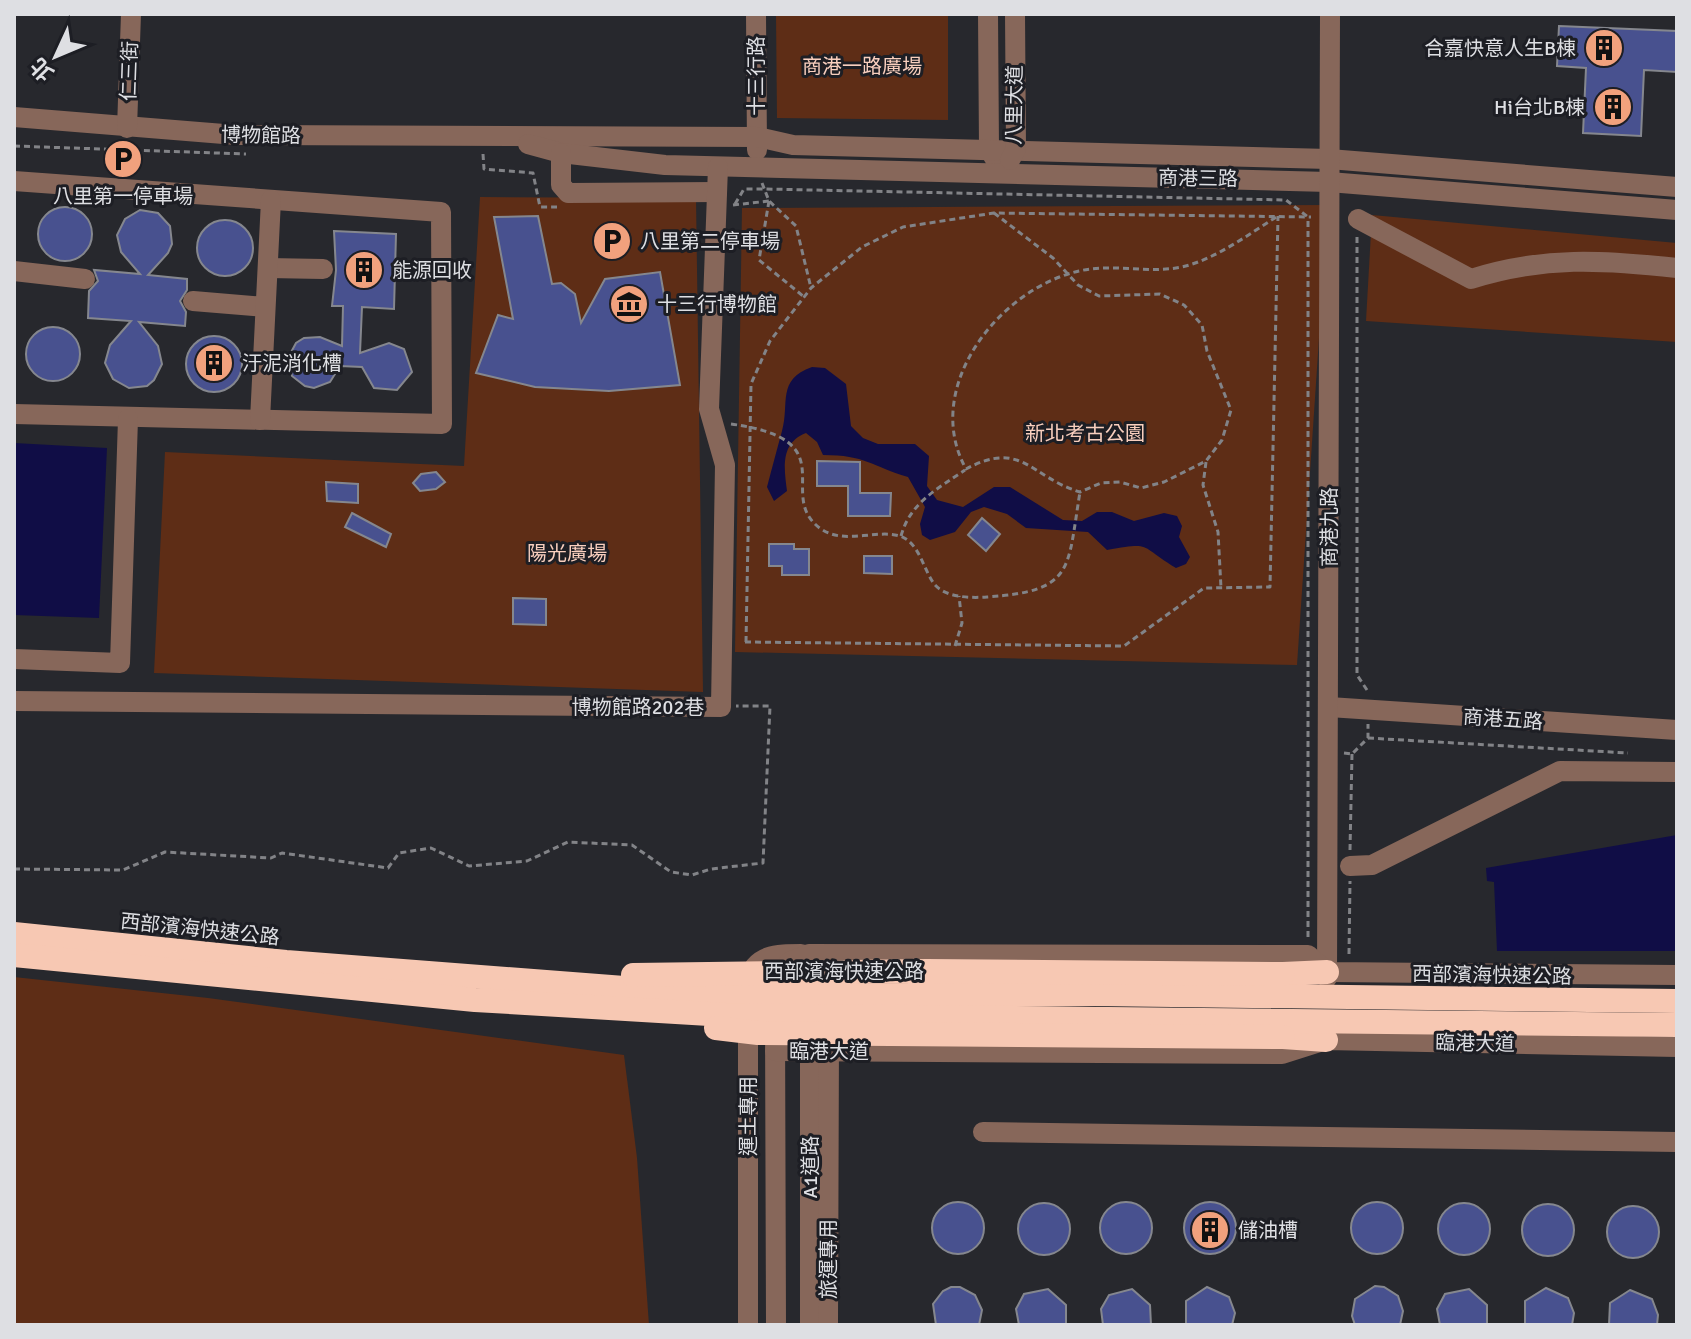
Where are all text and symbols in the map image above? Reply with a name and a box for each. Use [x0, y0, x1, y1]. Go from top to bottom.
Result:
north arrow [16, 16, 96, 96]
building icon: 合嘉快意人生B棟 [1583, 27, 1625, 69]
street label: 十三行路 [744, 36, 769, 116]
place label: 合嘉快意人生B棟 [1424, 36, 1576, 61]
street label: 仁三街 [116, 41, 143, 101]
text: 北 [25, 52, 59, 87]
park label: 商港一路廣場 [802, 54, 922, 79]
street label: 八里大道 [1001, 65, 1028, 145]
building icon: Hi台北B棟 [1592, 86, 1634, 128]
place label: Hi台北B棟 [1494, 95, 1585, 120]
street label: 博物館路 [221, 122, 301, 149]
parking icon: 八里第一停車場 [102, 138, 144, 180]
street label: 商港三路 [1158, 165, 1238, 192]
place label: 八里第一停車場 [53, 184, 193, 209]
parking icon: 八里第二停車場 [591, 220, 633, 262]
place label: 八里第二停車場 [640, 229, 780, 254]
building icon: 能源回收 [343, 249, 385, 291]
place label: 能源回收 [392, 258, 472, 283]
museum icon: 十三行博物館 [608, 283, 650, 325]
place label: 十三行博物館 [657, 292, 777, 317]
building icon: 汙泥消化槽 [193, 342, 235, 384]
place label: 汙泥消化槽 [242, 351, 342, 376]
park label: 新北考古公園 [1025, 421, 1145, 446]
street label: 商港九路 [1317, 487, 1342, 567]
park label: 陽光廣場 [527, 541, 607, 566]
street label: 博物館路202巷 [572, 695, 704, 720]
street label: 商港五路 [1462, 704, 1544, 735]
street label: 西部濱海快速公路 [119, 909, 281, 950]
street label: 西部濱海快速公路 [764, 959, 924, 984]
street label: 西部濱海快速公路 [1412, 962, 1572, 989]
street label: 臨港大道 [1435, 1030, 1515, 1057]
street label: 臨港大道 [789, 1039, 869, 1064]
street label: 運土專用 [736, 1076, 761, 1156]
street label: A1道路 [798, 1135, 823, 1199]
building icon: 儲油槽 [1189, 1209, 1231, 1251]
place label: 儲油槽 [1238, 1218, 1298, 1243]
street label: 旅運專用 [816, 1219, 841, 1299]

